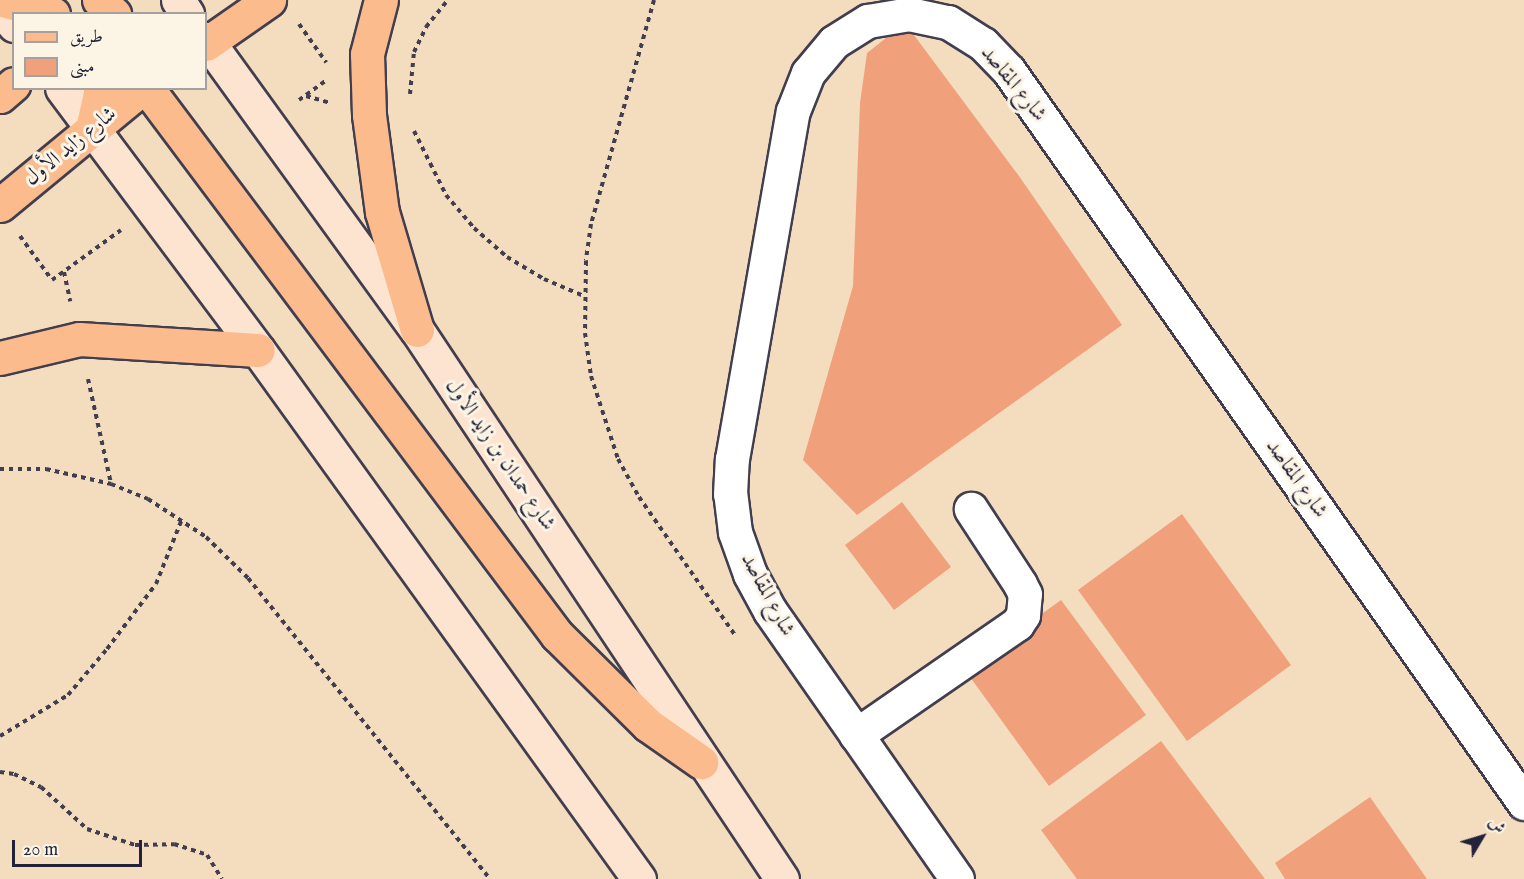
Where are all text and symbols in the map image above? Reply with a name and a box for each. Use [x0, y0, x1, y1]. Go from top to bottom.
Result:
legend [12, 12, 207, 90]
text: طريق [70, 26, 103, 49]
street label: شارع المقاصد [975, 41, 1051, 127]
text: مبنى [70, 56, 95, 79]
street label: شارع زايد الأول [20, 102, 122, 192]
street label: شارع حمدان بن زايد الأول [440, 374, 560, 536]
street label: شارع المقاصد [1260, 435, 1332, 523]
street label: شارع المقاصد [735, 549, 799, 641]
north arrow [1452, 807, 1512, 867]
text: ش [1483, 814, 1509, 838]
scale bar [15, 828, 146, 866]
text: 20 m [23, 839, 58, 862]

